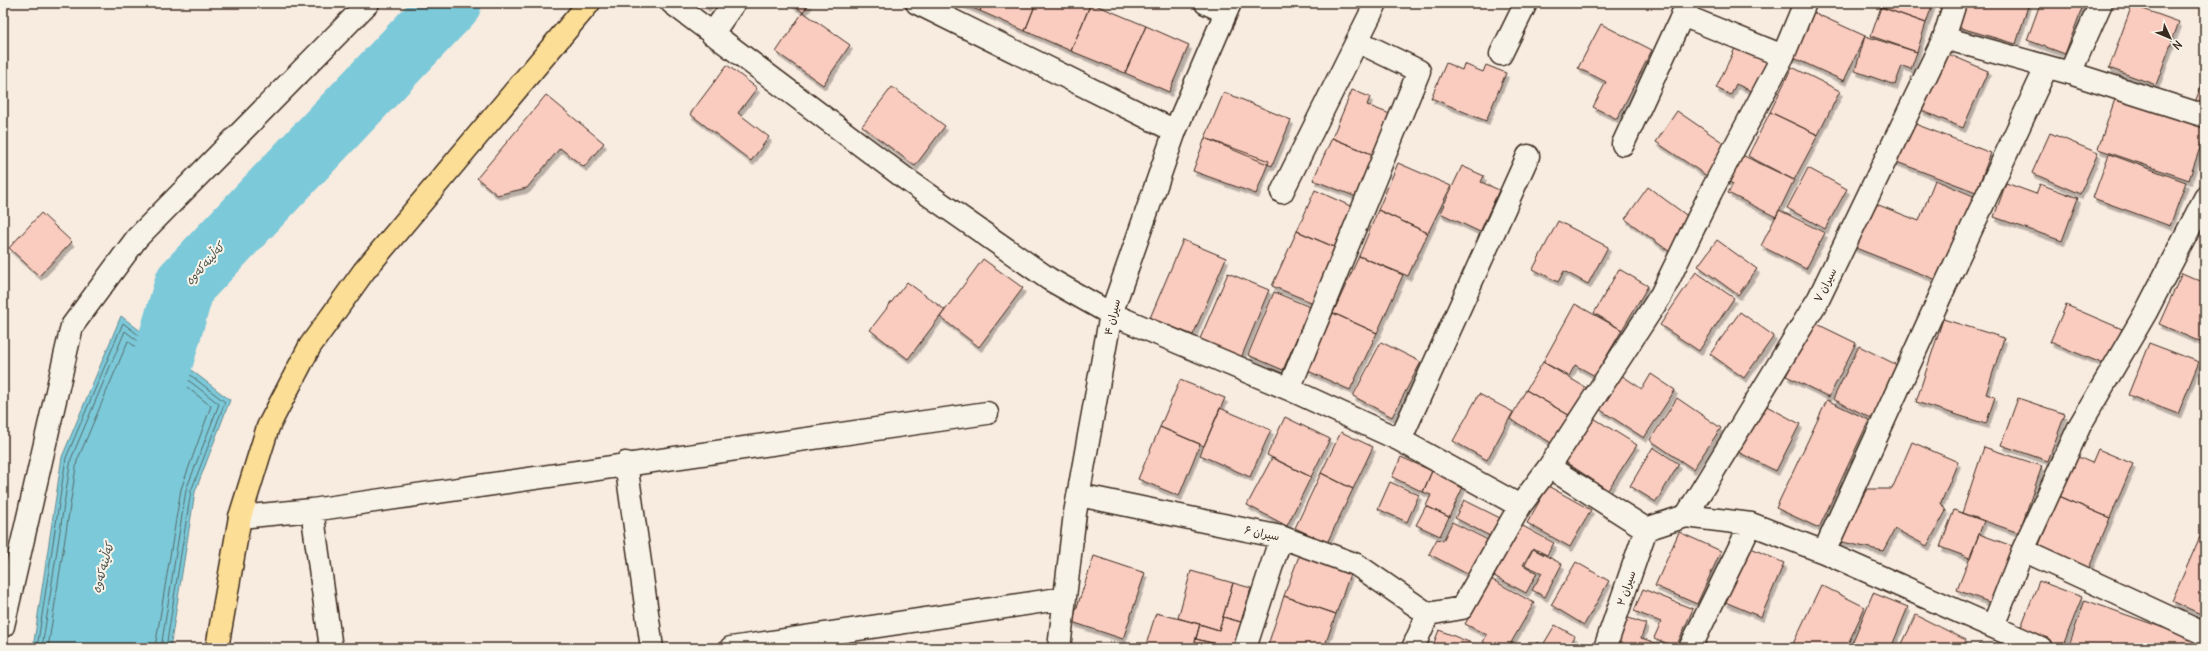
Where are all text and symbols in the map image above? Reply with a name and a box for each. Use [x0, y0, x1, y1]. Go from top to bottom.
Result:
north arrow [2150, 18, 2190, 58]
text: N [2170, 37, 2185, 53]
water label: کەڵینەکەوە [181, 237, 229, 288]
street label: سیران ۷ [1810, 266, 1840, 304]
street label: سیران ۴ [1101, 297, 1123, 337]
street label: سیران ۶ [1243, 522, 1281, 544]
water label: کەڵینەکەوە [87, 539, 117, 595]
street label: سیران ۲ [1613, 569, 1639, 607]

